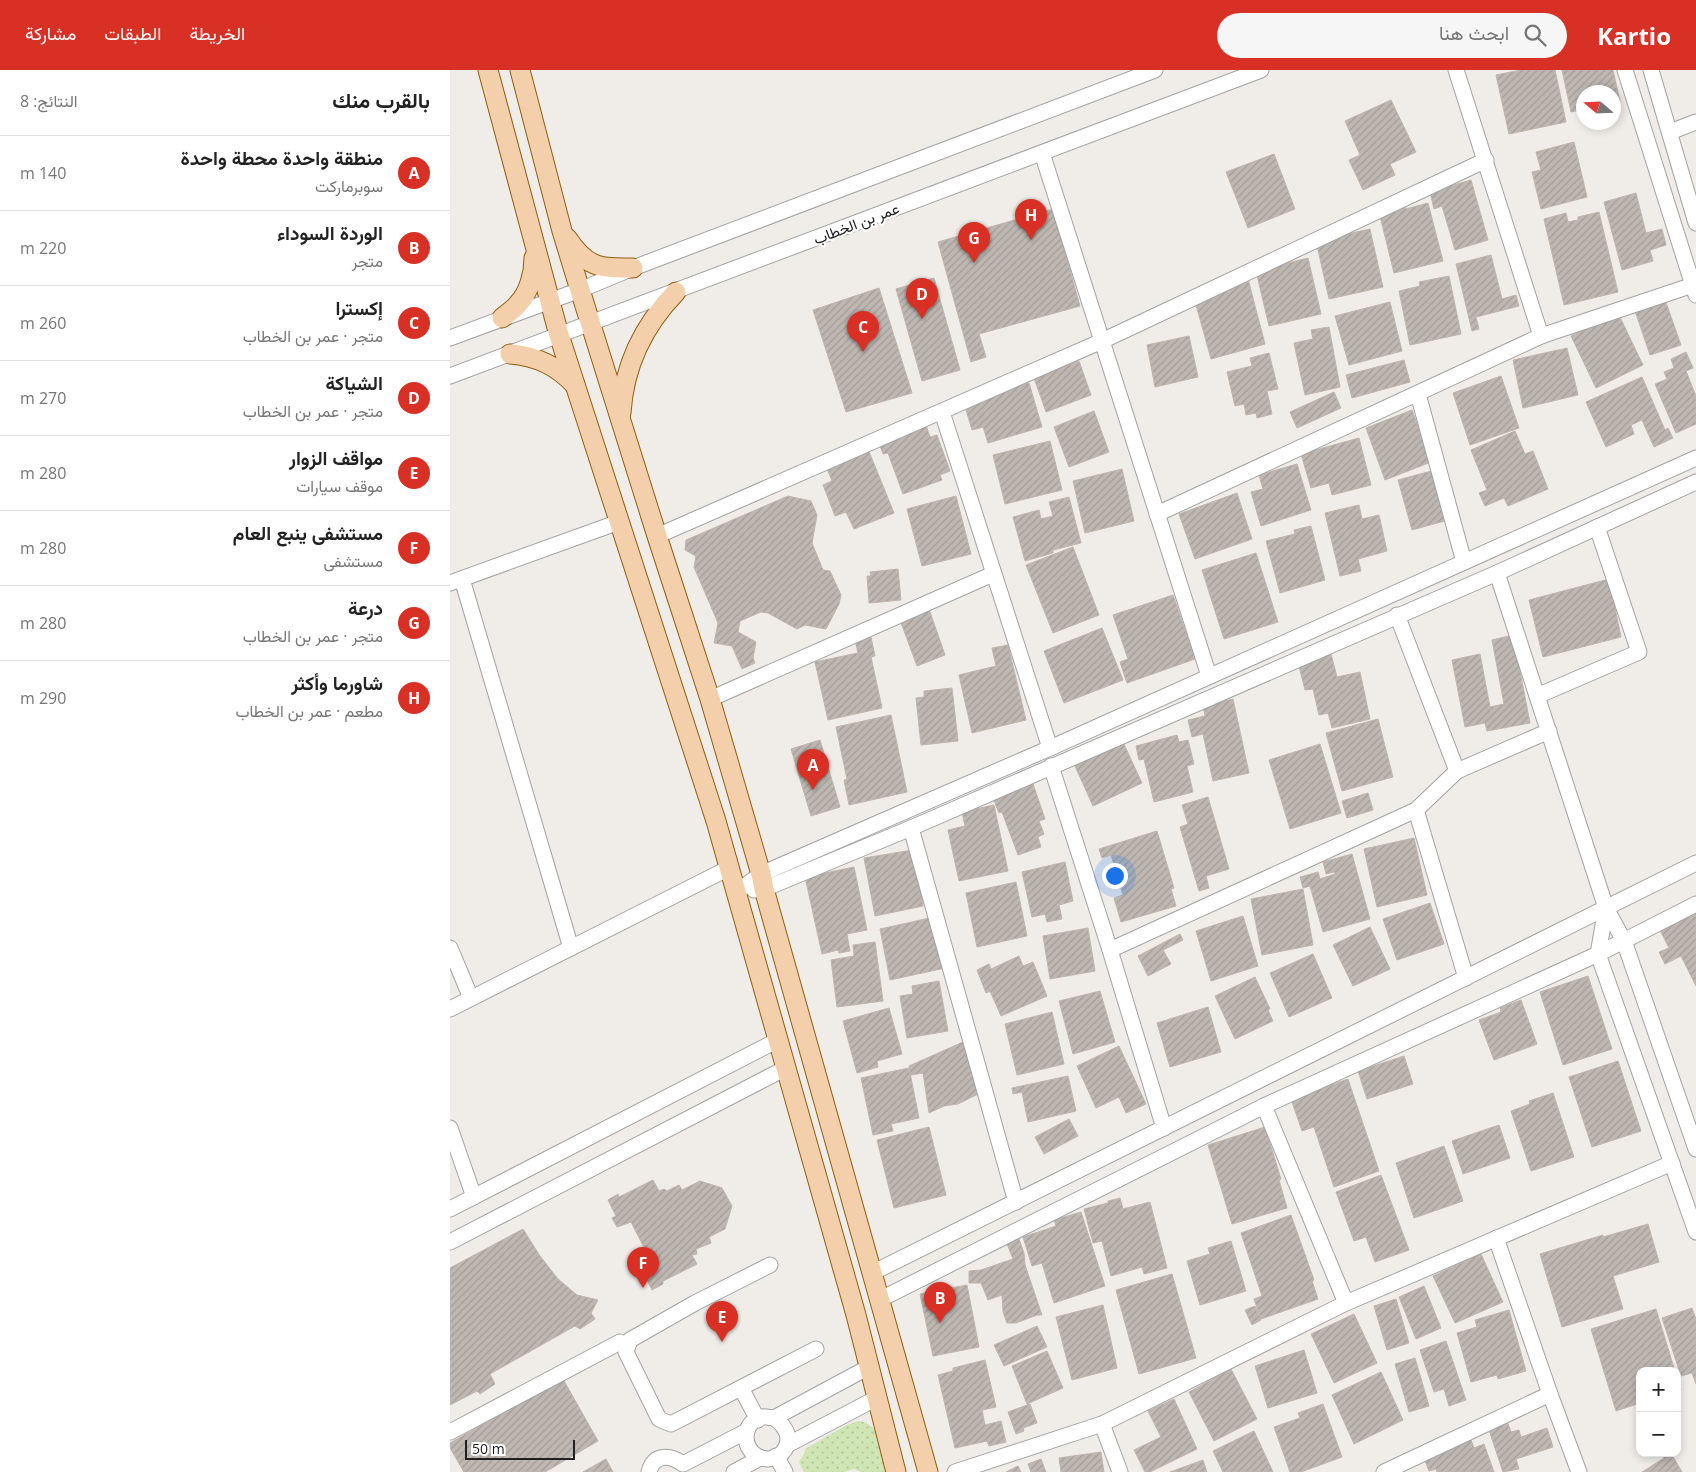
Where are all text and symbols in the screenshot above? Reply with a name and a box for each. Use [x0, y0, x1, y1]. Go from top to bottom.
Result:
search box [1217, 13, 1567, 58]
text: Kartio [1597, 19, 1671, 52]
text: ابحث هنا [1439, 20, 1509, 46]
text: مشاركة [25, 21, 76, 45]
text: الطبقات [104, 21, 161, 45]
text: الخريطة [189, 21, 245, 45]
icon: search [1521, 21, 1549, 49]
north arrow [1576, 85, 1621, 130]
text: بالقرب منك [332, 86, 430, 114]
text: النتائج: 8 [20, 90, 77, 112]
text: منطقة واحدة محطة واحدة [181, 145, 383, 171]
text: 140 m [20, 162, 66, 184]
text: A [408, 162, 420, 184]
text: سوبرماركت [315, 175, 383, 197]
street label: عمر بن الخطاب [810, 197, 902, 249]
pin: H [1015, 199, 1047, 240]
text: الوردة السوداء [277, 220, 383, 246]
pin: G [958, 222, 990, 263]
text: 220 m [20, 237, 66, 259]
text: B [409, 237, 419, 259]
text: متجر [352, 250, 383, 272]
pin: D [906, 278, 938, 319]
text: إكسترا [335, 295, 383, 321]
pin: C [847, 311, 879, 352]
text: 260 m [20, 312, 66, 334]
text: C [409, 312, 419, 334]
text: متجر · عمر بن الخطاب [243, 325, 383, 347]
text: الشياكة [325, 370, 383, 396]
text: 270 m [20, 387, 66, 409]
text: D [408, 387, 420, 409]
text: متجر · عمر بن الخطاب [243, 400, 383, 422]
text: مواقف الزوار [289, 445, 383, 471]
text: 280 m [20, 462, 66, 484]
text: E [410, 462, 418, 484]
text: موقف سيارات [296, 475, 383, 497]
text: مستشفى ينبع العام [233, 520, 383, 546]
text: 280 m [20, 537, 66, 559]
text: F [410, 537, 418, 559]
text: مستشفى [323, 550, 383, 572]
text: درعة [348, 595, 383, 621]
text: 280 m [20, 612, 66, 634]
text: G [408, 612, 420, 634]
text: متجر · عمر بن الخطاب [243, 625, 383, 647]
text: شاورما وأكثر [291, 670, 383, 696]
text: 290 m [20, 687, 66, 709]
text: H [408, 687, 420, 709]
text: مطعم · عمر بن الخطاب [235, 700, 383, 722]
pin: A [797, 749, 829, 790]
your location [1102, 863, 1128, 889]
pin: F [627, 1247, 659, 1288]
pin: B [924, 1282, 956, 1323]
pin: E [706, 1301, 738, 1342]
map controls [1636, 1367, 1681, 1457]
button: + [1636, 1367, 1681, 1412]
button: − [1636, 1412, 1681, 1457]
scale bar [465, 1437, 575, 1460]
text: 50 m [472, 1439, 505, 1458]

